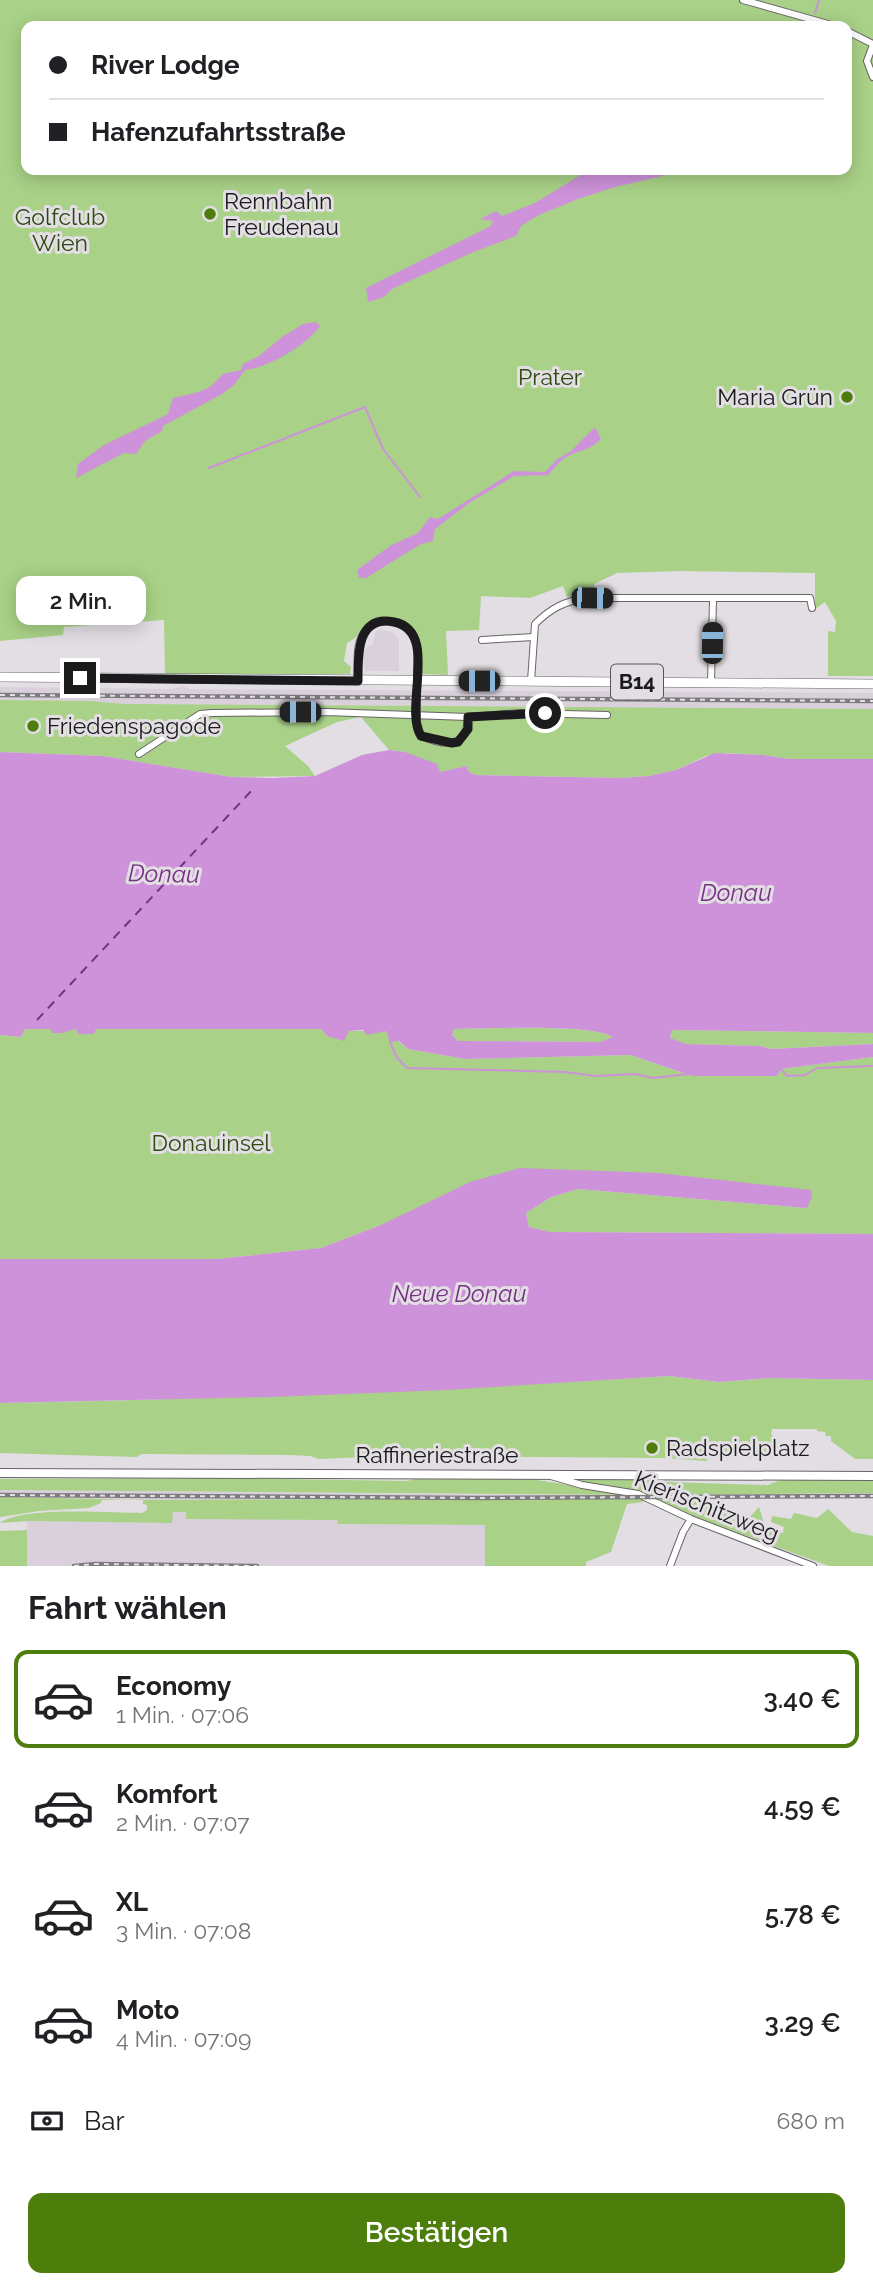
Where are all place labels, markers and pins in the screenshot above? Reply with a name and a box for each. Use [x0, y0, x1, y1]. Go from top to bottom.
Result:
place label: Rennbahn Freudenau [224, 187, 339, 240]
marker: Rennbahn Freudenau [202, 206, 218, 222]
place label: Maria Grün [717, 383, 833, 410]
marker: Maria Grün [839, 389, 855, 405]
place label: Friedenspagode [47, 712, 221, 739]
marker: Friedenspagode [25, 718, 41, 734]
place label: Radspielplatz [666, 1434, 810, 1461]
marker: Radspielplatz [644, 1440, 660, 1456]

